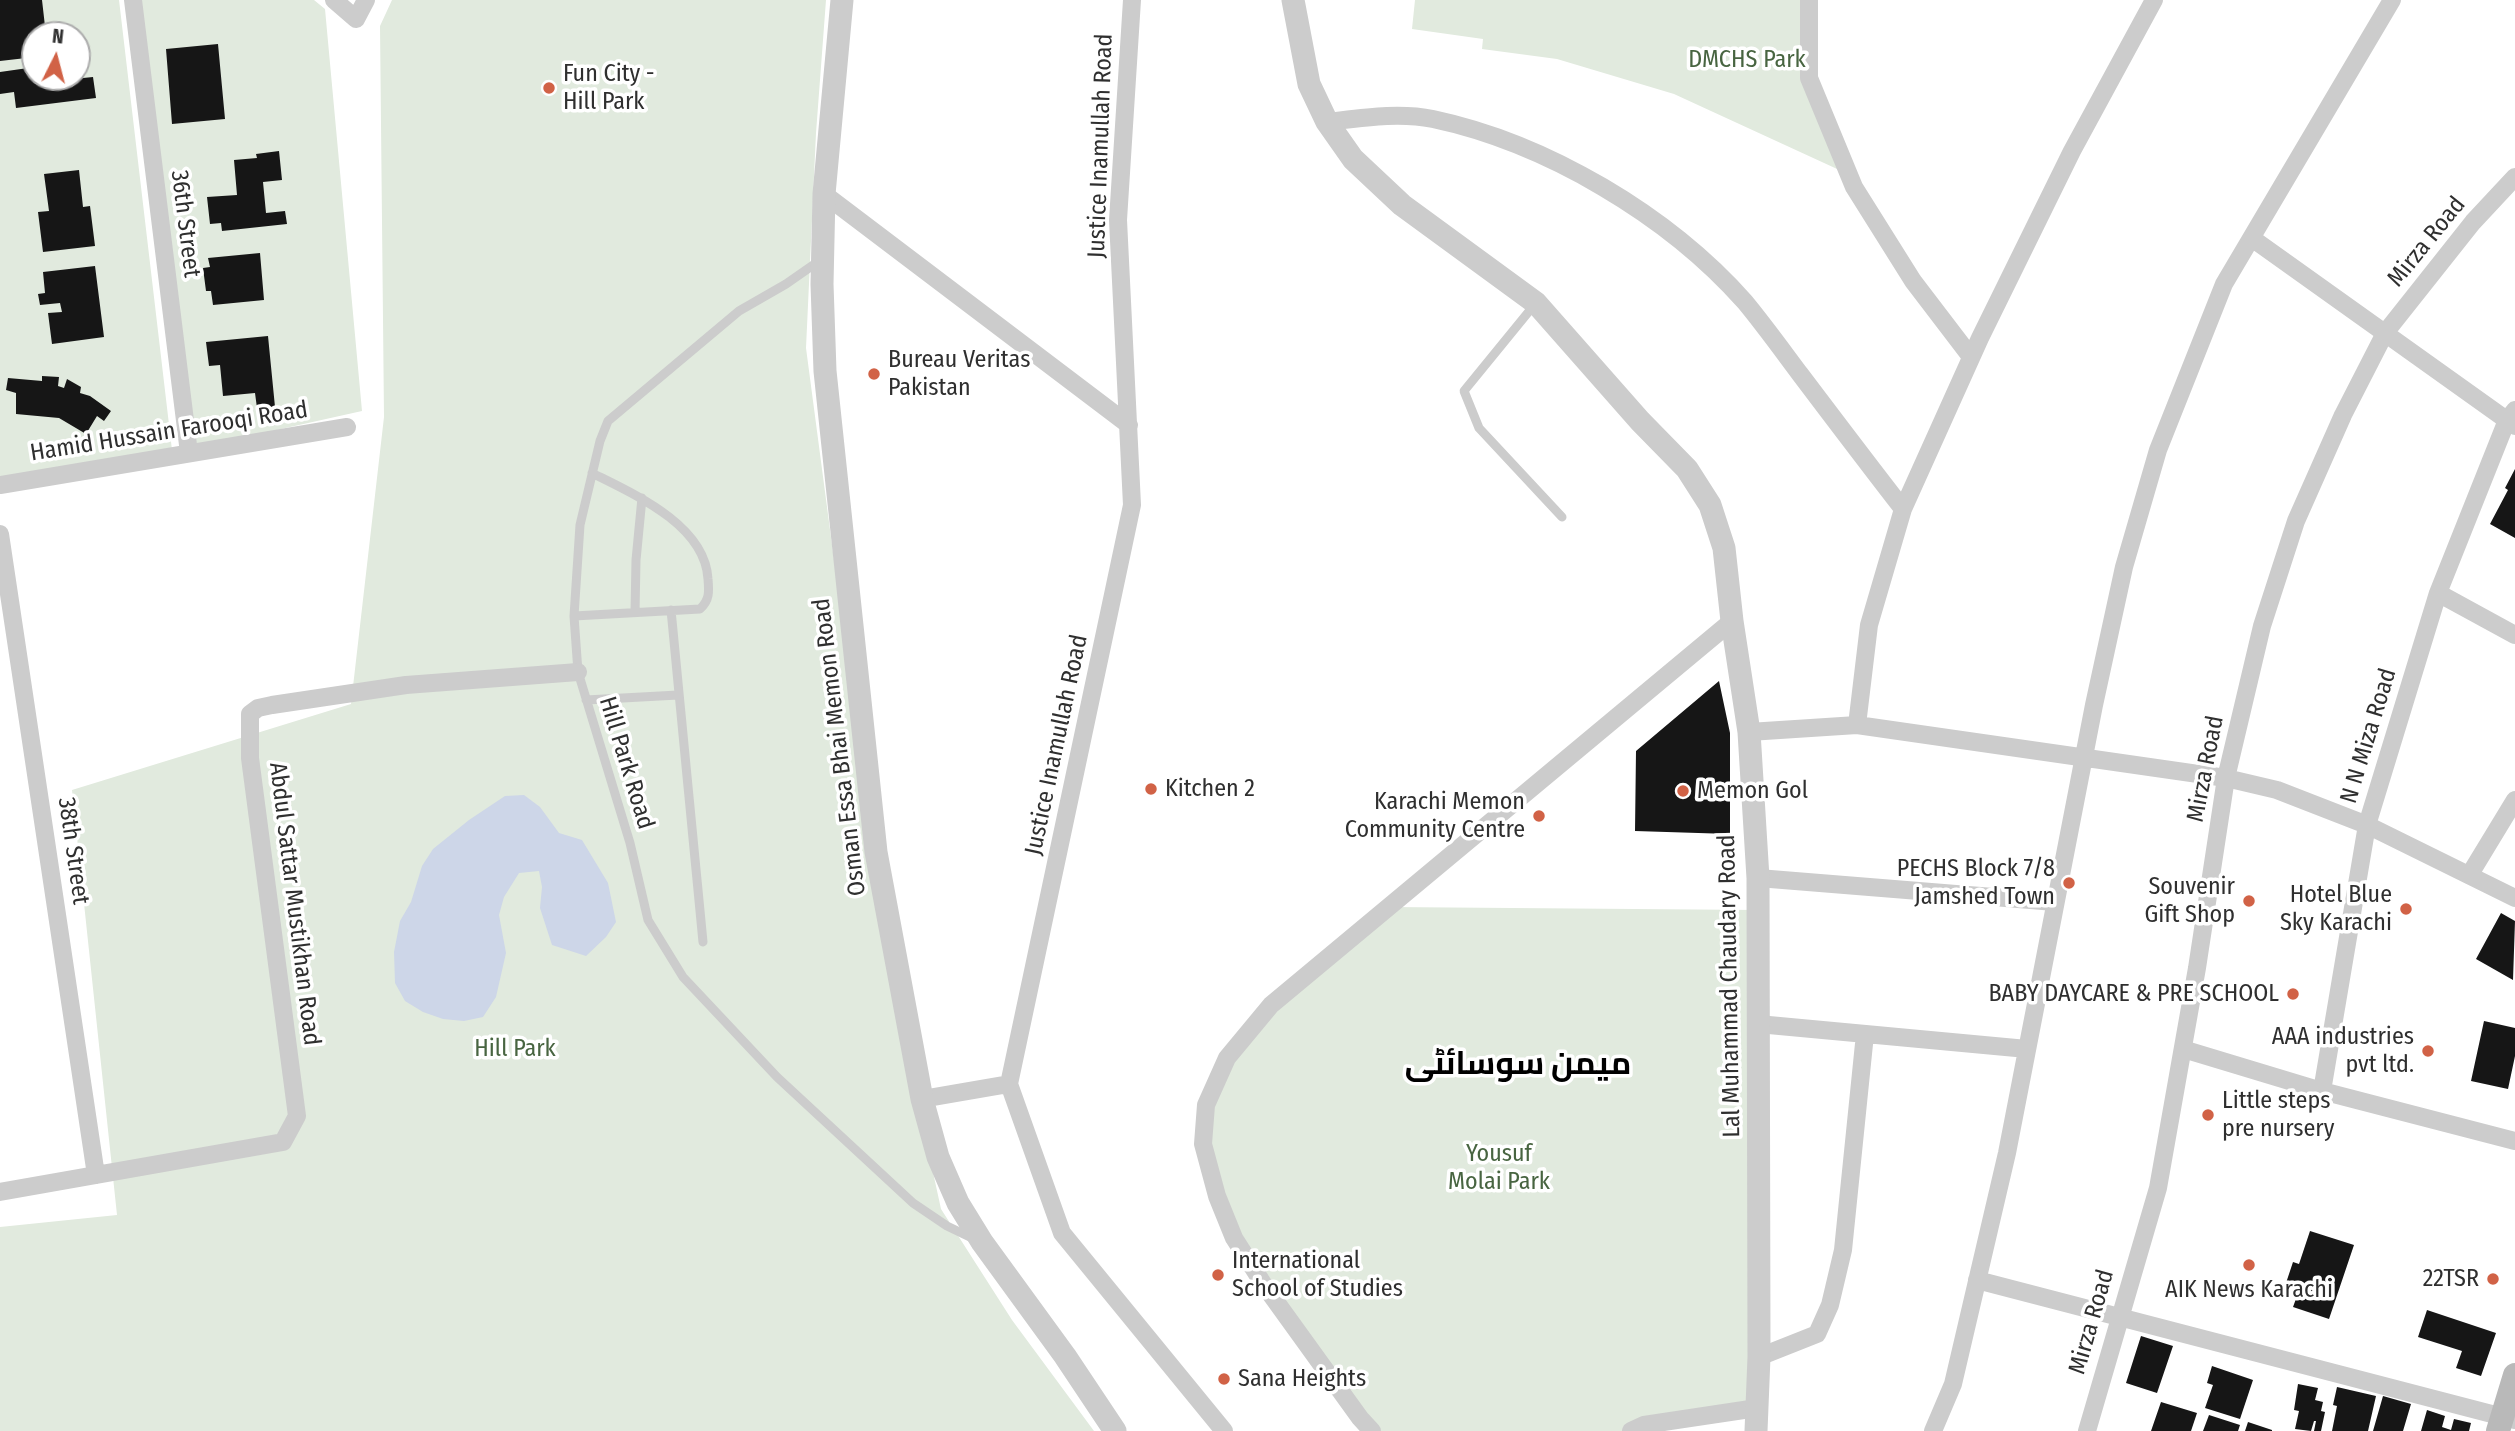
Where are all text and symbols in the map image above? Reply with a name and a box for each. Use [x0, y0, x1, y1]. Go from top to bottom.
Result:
north arrow [21, 21, 91, 91]
text: N [51, 25, 65, 49]
street label: Justice Inamullah Road [1083, 33, 1119, 259]
park label: DMCHS Park [1688, 46, 1806, 74]
place label: Fun City - Hill Park [563, 60, 655, 116]
marker: Fun City - Hill Park [541, 80, 557, 96]
street label: 36th Street [164, 169, 206, 279]
street label: Mirza Road [2382, 191, 2472, 293]
place label: Bureau Veritas Pakistan [888, 346, 1030, 402]
marker: Bureau Veritas Pakistan [866, 366, 882, 382]
street label: Hamid Hussain Farooqi Road [28, 396, 310, 468]
street label: Osman Essa Bhai Memon Road [807, 597, 873, 897]
street label: Justice Inamullah Road [1020, 632, 1094, 858]
street label: N N Miza Road [2335, 665, 2403, 807]
street label: Hill Park Road [592, 693, 660, 833]
street label: Mirza Road [2182, 713, 2230, 825]
street label: Abdul Sattar Mustikhan Road [262, 761, 326, 1047]
place label: Kitchen 2 [1165, 775, 1255, 803]
place label: Memon Gol [1697, 777, 1808, 805]
marker: Kitchen 2 [1143, 781, 1159, 797]
marker: Memon Gol [1675, 783, 1691, 799]
place label: Karachi Memon Community Centre [1345, 788, 1525, 844]
street label: 38th Street [51, 796, 95, 906]
marker: Karachi Memon Community Centre [1531, 808, 1547, 824]
street label: Lal Muhammad Chaudary Road [1713, 834, 1747, 1138]
place label: PECHS Block 7/8 Jamshed Town [1897, 855, 2055, 911]
place label: Souvenir Gift Shop [2144, 873, 2235, 929]
marker: PECHS Block 7/8 Jamshed Town [2061, 875, 2077, 891]
place label: Hotel Blue Sky Karachi [2280, 881, 2392, 937]
marker: Souvenir Gift Shop [2241, 893, 2257, 909]
marker: Hotel Blue Sky Karachi [2398, 901, 2414, 917]
place label: BABY DAYCARE & PRE SCHOOL [1989, 980, 2279, 1008]
marker: BABY DAYCARE & PRE SCHOOL [2285, 986, 2301, 1002]
place label: AAA industries pvt ltd. [2272, 1023, 2414, 1079]
park label: Hill Park [474, 1035, 556, 1063]
marker: AAA industries pvt ltd. [2420, 1043, 2436, 1059]
district label: میمن سوسائٹی [1405, 1046, 1631, 1084]
place label: Little steps pre nursery [2222, 1087, 2334, 1143]
marker: Little steps pre nursery [2200, 1107, 2216, 1123]
park label: Yousuf Molai Park [1448, 1140, 1550, 1196]
place label: International School of Studies [1232, 1247, 1403, 1303]
marker: AIK News Karachi [2241, 1257, 2257, 1273]
place label: 22TSR [2423, 1265, 2479, 1293]
street label: Mirza Road [2063, 1266, 2121, 1378]
marker: International School of Studies [1210, 1267, 1226, 1283]
marker: 22TSR [2485, 1271, 2501, 1287]
place label: AIK News Karachi [2165, 1276, 2333, 1304]
place label: Sana Heights [1238, 1365, 1366, 1393]
marker: Sana Heights [1216, 1371, 1232, 1387]

